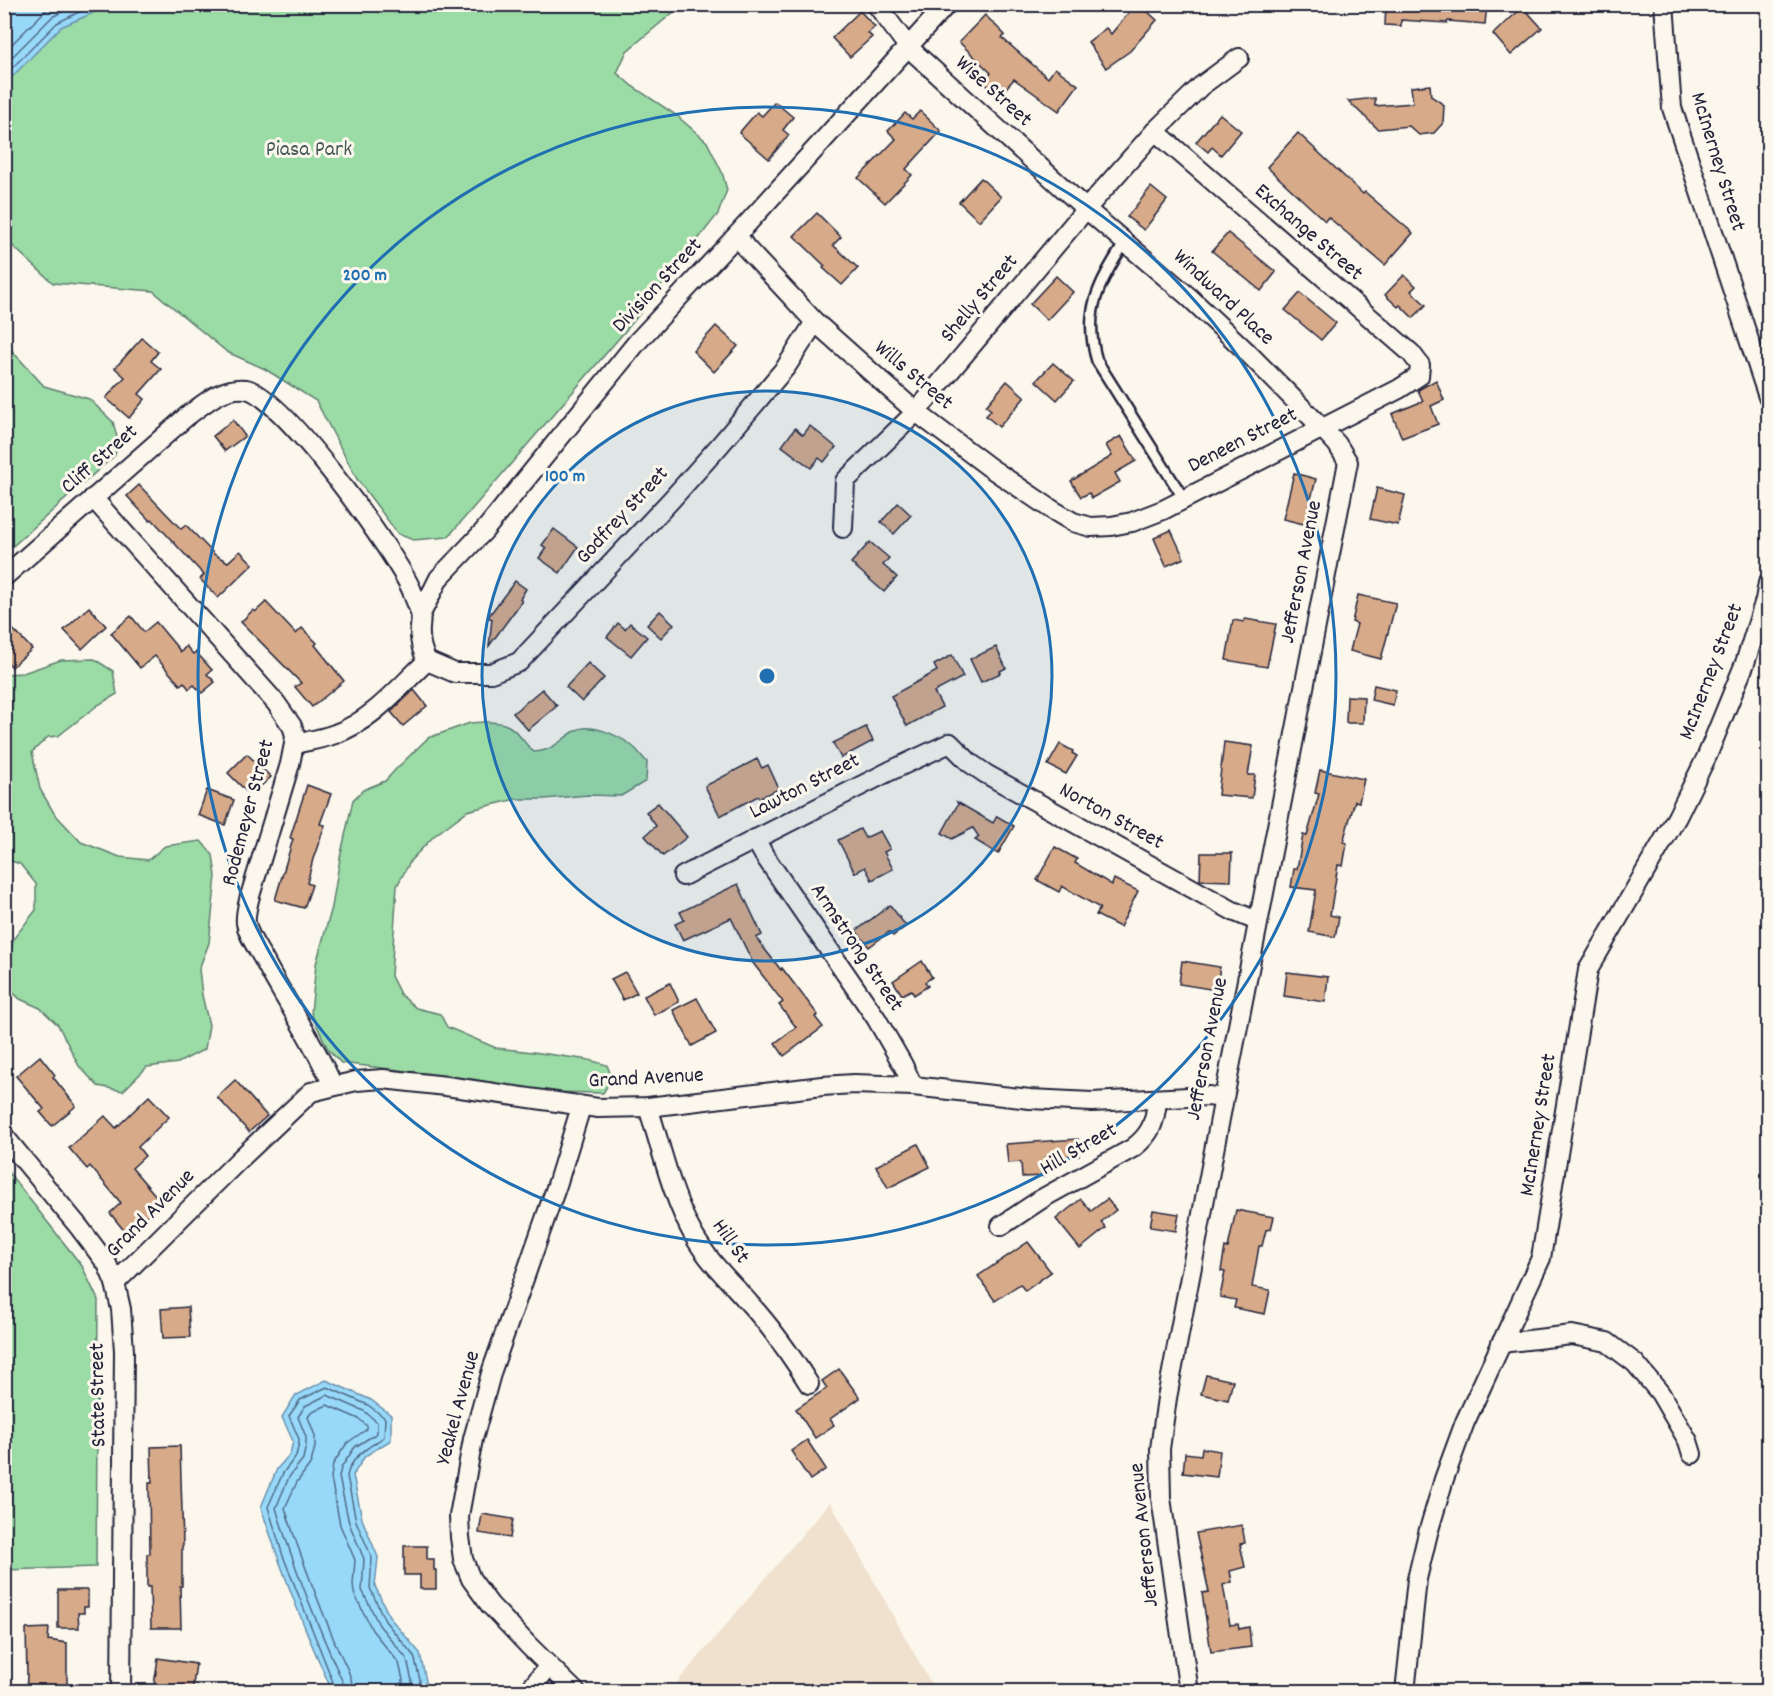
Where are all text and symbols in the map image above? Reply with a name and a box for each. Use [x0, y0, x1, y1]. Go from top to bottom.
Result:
street label: Wise Street [948, 49, 1038, 135]
street label: McInerney Street [1681, 89, 1753, 235]
park label: Piasa Park [266, 135, 352, 166]
street label: Exchange Street [1247, 177, 1369, 289]
street label: Division Street [606, 231, 710, 341]
street label: Windward Place [1165, 243, 1281, 353]
street label: Shelly Street [934, 248, 1026, 350]
text: 200 m [343, 264, 387, 289]
street label: Wills Street [867, 334, 959, 418]
street label: Deneen Street [1183, 400, 1303, 482]
street label: Cliff Street [55, 418, 145, 502]
street label: Godfrey Street [569, 460, 677, 572]
text: 100 m [545, 465, 585, 490]
street label: Jefferson Avenue [1273, 498, 1331, 646]
street label: McInerney Street [1672, 599, 1752, 745]
centre of rings [757, 666, 777, 686]
street label: Rodemeyer Street [215, 736, 283, 890]
street label: Lawton Street [744, 746, 866, 828]
street label: Norton Street [1053, 775, 1169, 859]
street label: Armstrong Street [802, 878, 910, 1018]
street label: Jefferson Avenue [1179, 975, 1237, 1123]
street label: McInerney Street [1512, 1052, 1566, 1198]
street label: Grand Avenue [588, 1061, 704, 1097]
street label: Hill Street [1035, 1116, 1123, 1184]
street label: Grand Avenue [99, 1162, 203, 1266]
street label: Hill St [703, 1213, 757, 1271]
street label: State Street [83, 1343, 115, 1447]
street label: Yeakel Avenue [429, 1347, 489, 1469]
street label: Jefferson Avenue [1122, 1461, 1168, 1609]

